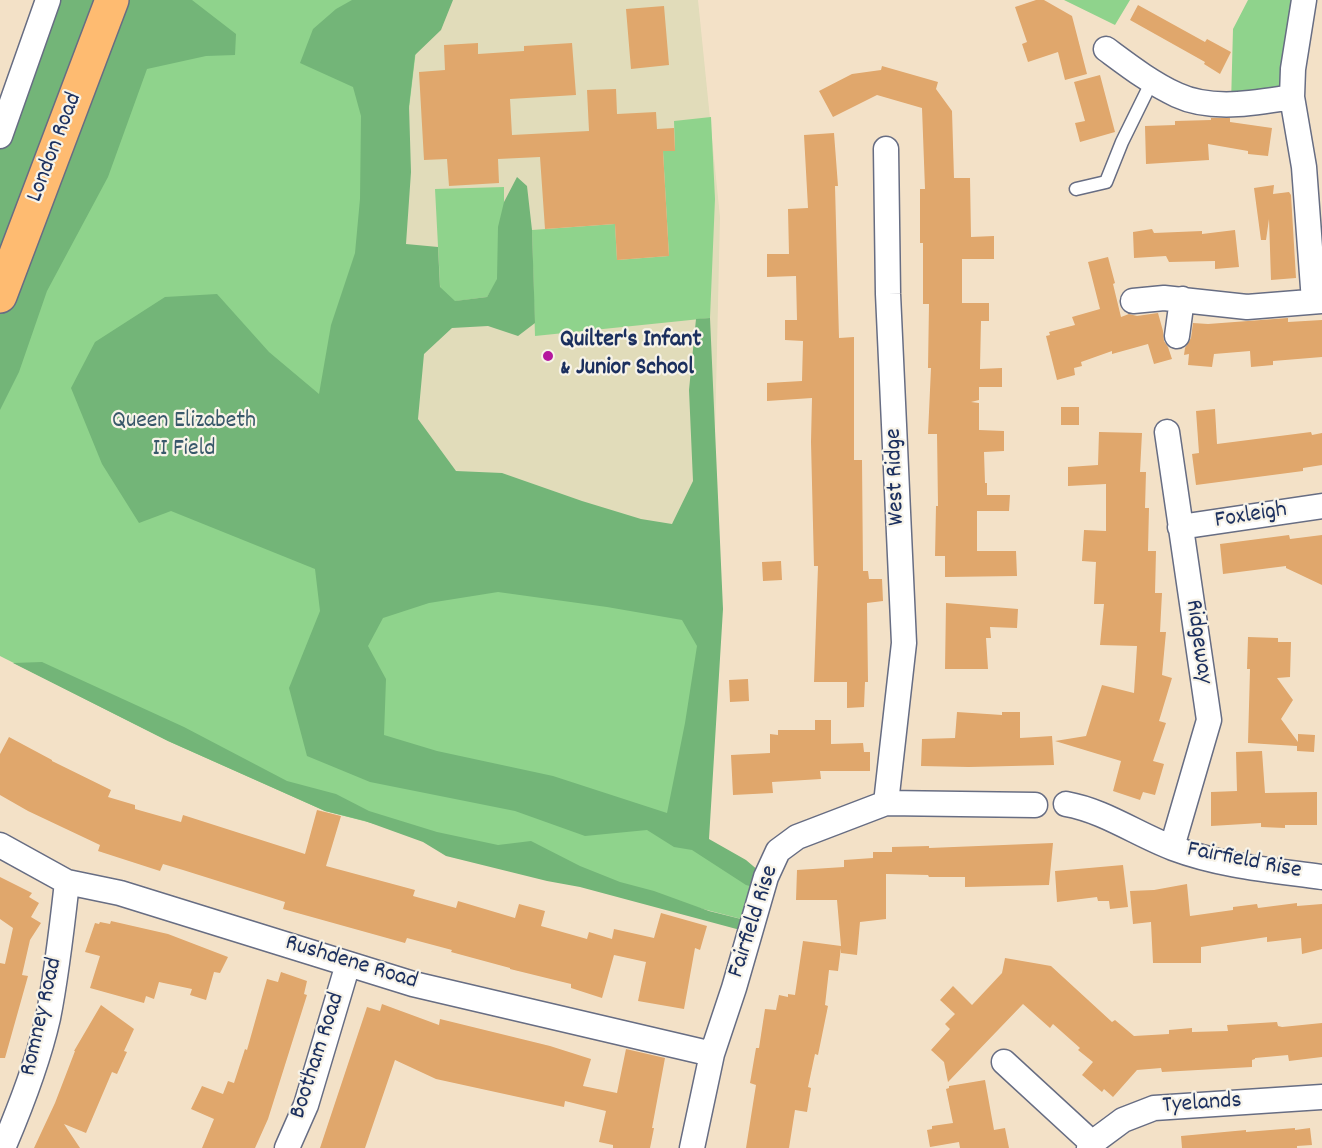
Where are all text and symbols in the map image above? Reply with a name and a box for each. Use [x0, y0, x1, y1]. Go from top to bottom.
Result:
street label: London Road [22, 89, 90, 207]
place label: Quilter's Infant & Junior School [560, 328, 701, 384]
marker: Quilter's Infant & Junior School [541, 349, 555, 363]
park label: Queen Elizabeth II Field [112, 409, 256, 465]
street label: West Ridge [881, 428, 913, 526]
street label: Foxleigh [1213, 497, 1289, 537]
street label: Ridgeway [1177, 598, 1217, 686]
street label: Fairfield Rise [1184, 837, 1304, 887]
street label: Fairfield Rise [723, 862, 787, 982]
street label: Rushdene Road [281, 930, 421, 998]
street label: Romney Road [15, 955, 71, 1079]
street label: Bootham Road [285, 989, 353, 1123]
street label: Tyelands [1161, 1088, 1243, 1122]

